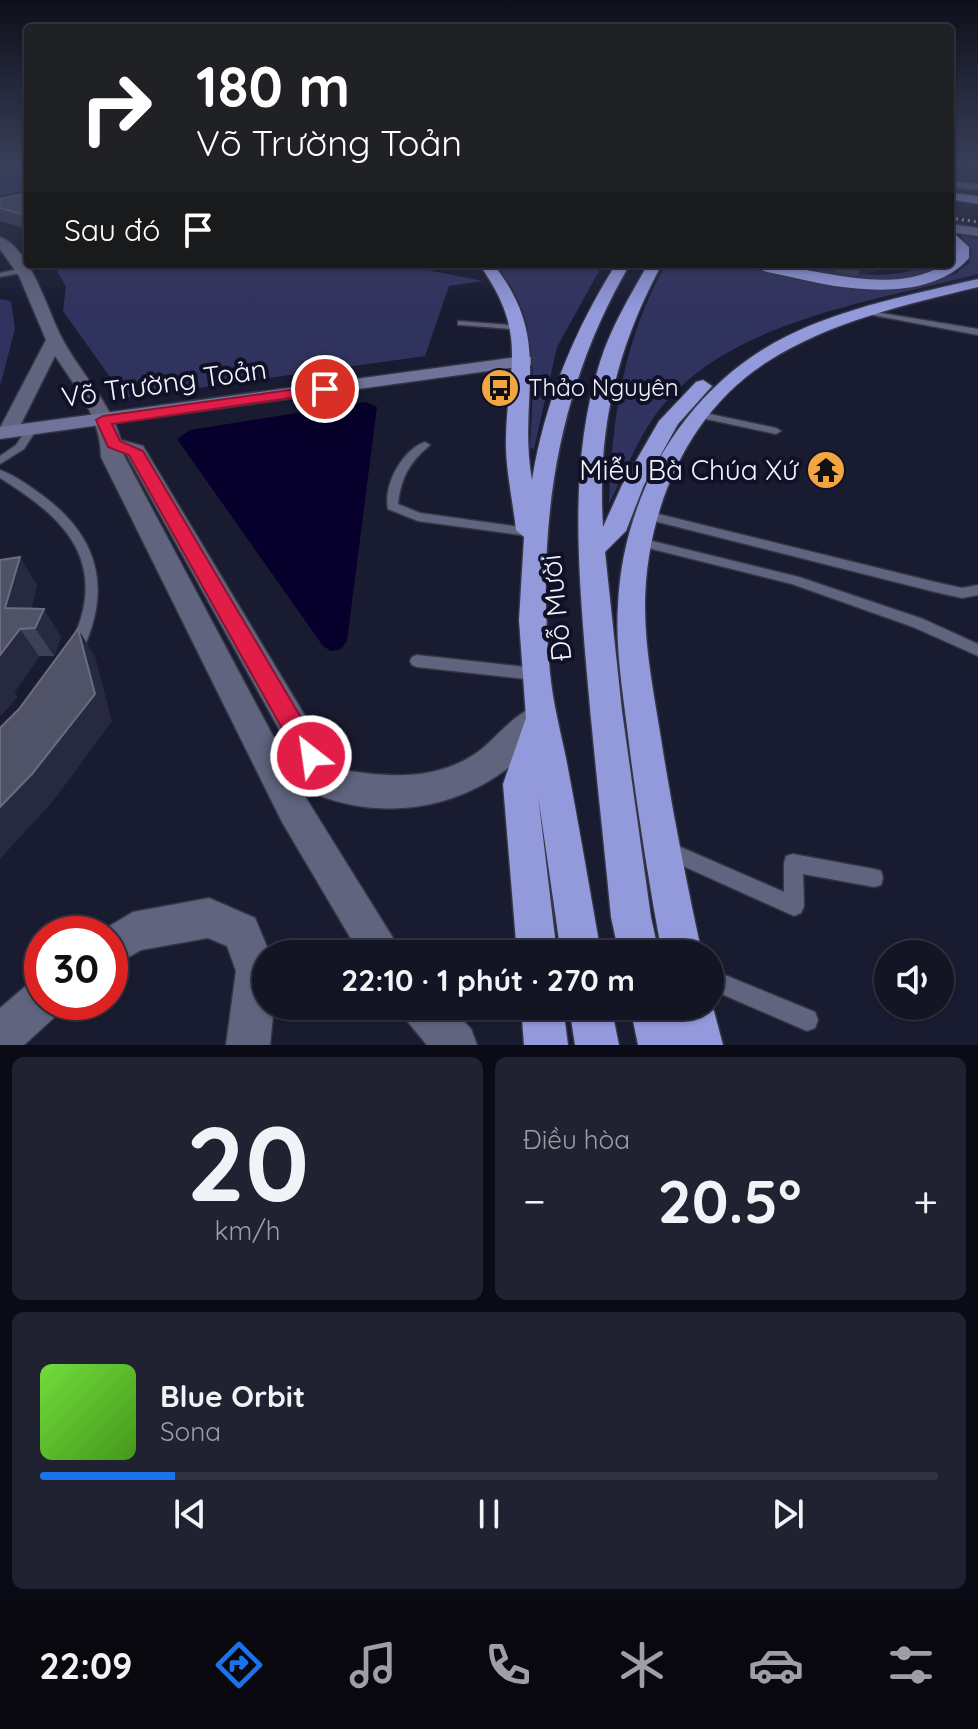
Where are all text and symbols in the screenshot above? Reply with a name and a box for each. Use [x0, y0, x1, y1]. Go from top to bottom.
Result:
text: 180 m [196, 51, 350, 121]
icon: right [64, 56, 168, 160]
text: Võ Trường Toản [196, 120, 462, 165]
icon: arrive [176, 208, 220, 252]
text: Sau đó [64, 211, 160, 249]
street label: Võ Trường Toản [59, 351, 269, 414]
pin [291, 355, 359, 423]
icon: arrive [303, 367, 347, 411]
bus stop icon: Thảo Nguyên [479, 367, 521, 409]
place label: Thảo Nguyên [528, 372, 679, 402]
temple icon: Miễu Bà Chúa Xứ [805, 449, 847, 491]
place label: Miễu Bà Chúa Xứ [579, 452, 799, 487]
street label: Đỗ Mười [533, 553, 578, 663]
position arrow [269, 714, 353, 798]
speed limit sign: 30 [24, 916, 128, 1020]
map controls [874, 940, 954, 1020]
button: sound [874, 940, 954, 1020]
text: 22:10 · 1 phút · 270 m [341, 961, 635, 999]
text: 20 [186, 1097, 309, 1227]
text: Điều hòa [523, 1123, 630, 1156]
text: 20.5° [658, 1163, 802, 1238]
text: − [523, 1173, 546, 1228]
text: + [913, 1173, 938, 1228]
text: km/h [215, 1214, 280, 1247]
text: Blue Orbit [160, 1377, 305, 1415]
text: Sona [160, 1415, 221, 1448]
icon: previous [168, 1492, 212, 1536]
icon: pause [467, 1492, 511, 1536]
icon: next [766, 1492, 810, 1536]
icon: directions [211, 1637, 267, 1693]
icon: music [345, 1637, 401, 1693]
icon: phone [480, 1637, 536, 1693]
icon: climate [614, 1637, 670, 1693]
icon: car [748, 1637, 804, 1693]
icon: filters [883, 1637, 939, 1693]
text: 22:09 [39, 1643, 133, 1688]

